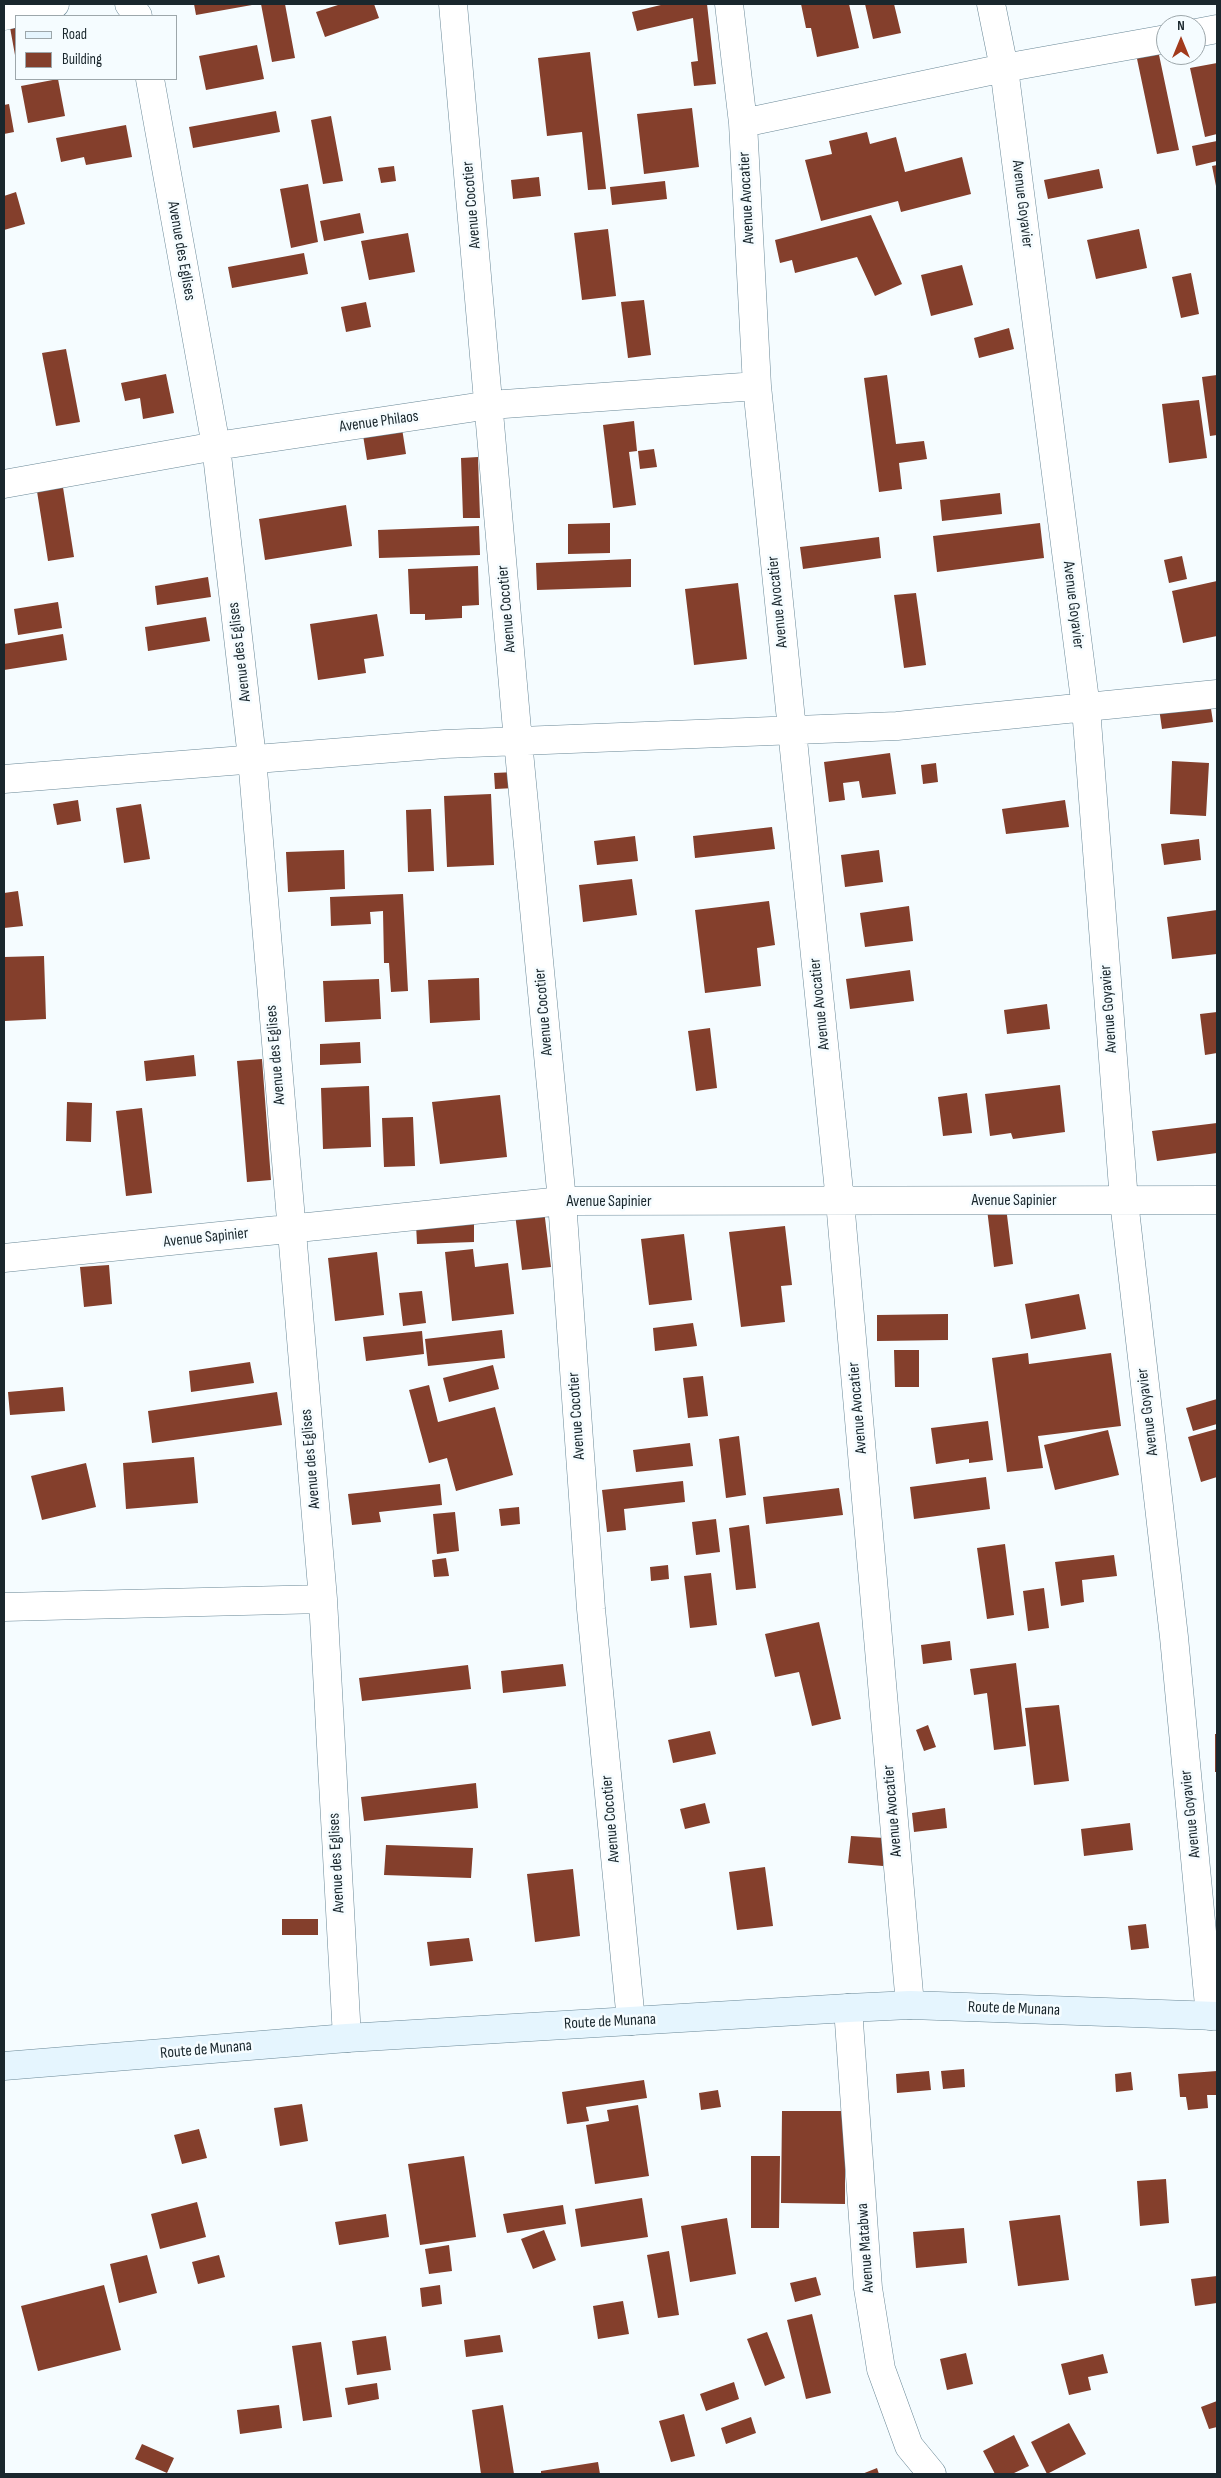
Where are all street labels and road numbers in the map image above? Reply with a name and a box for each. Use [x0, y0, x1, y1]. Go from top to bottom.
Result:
street label: Avenue Avocatier [735, 151, 759, 245]
street label: Avenue Goyavier [1007, 159, 1037, 249]
street label: Avenue Cocotier [459, 160, 485, 250]
street label: Avenue des Eglises [163, 200, 199, 302]
street label: Avenue Philaos [338, 407, 420, 437]
street label: Avenue Avocatier [764, 555, 792, 649]
street label: Avenue Goyavier [1058, 560, 1088, 650]
street label: Avenue Cocotier [494, 564, 520, 654]
street label: Avenue des Eglises [224, 601, 256, 703]
street label: Avenue Avocatier [806, 957, 834, 1051]
street label: Avenue Goyavier [1096, 964, 1122, 1054]
street label: Avenue Cocotier [531, 967, 557, 1057]
street label: Avenue des Eglises [262, 1004, 290, 1106]
street label: Avenue Sapinier [971, 1191, 1057, 1211]
street label: Avenue Sapinier [566, 1192, 652, 1212]
street label: Avenue Sapinier [163, 1224, 249, 1252]
street label: Avenue Avocatier [844, 1361, 872, 1455]
street label: Avenue Goyavier [1133, 1367, 1163, 1457]
street label: Avenue Cocotier [564, 1372, 590, 1460]
street label: Avenue des Eglises [297, 1408, 325, 1510]
street label: Avenue Avocatier [879, 1764, 907, 1858]
street label: Avenue Goyavier [1177, 1769, 1205, 1859]
street label: Avenue Cocotier [598, 1774, 624, 1864]
street label: Avenue des Eglises [325, 1812, 349, 1914]
street label: Route de Munana [968, 1998, 1060, 2020]
street label: Route de Munana [564, 2010, 656, 2034]
street label: Route de Munana [159, 2036, 253, 2064]
street label: Avenue Matabwa [853, 2203, 879, 2293]

